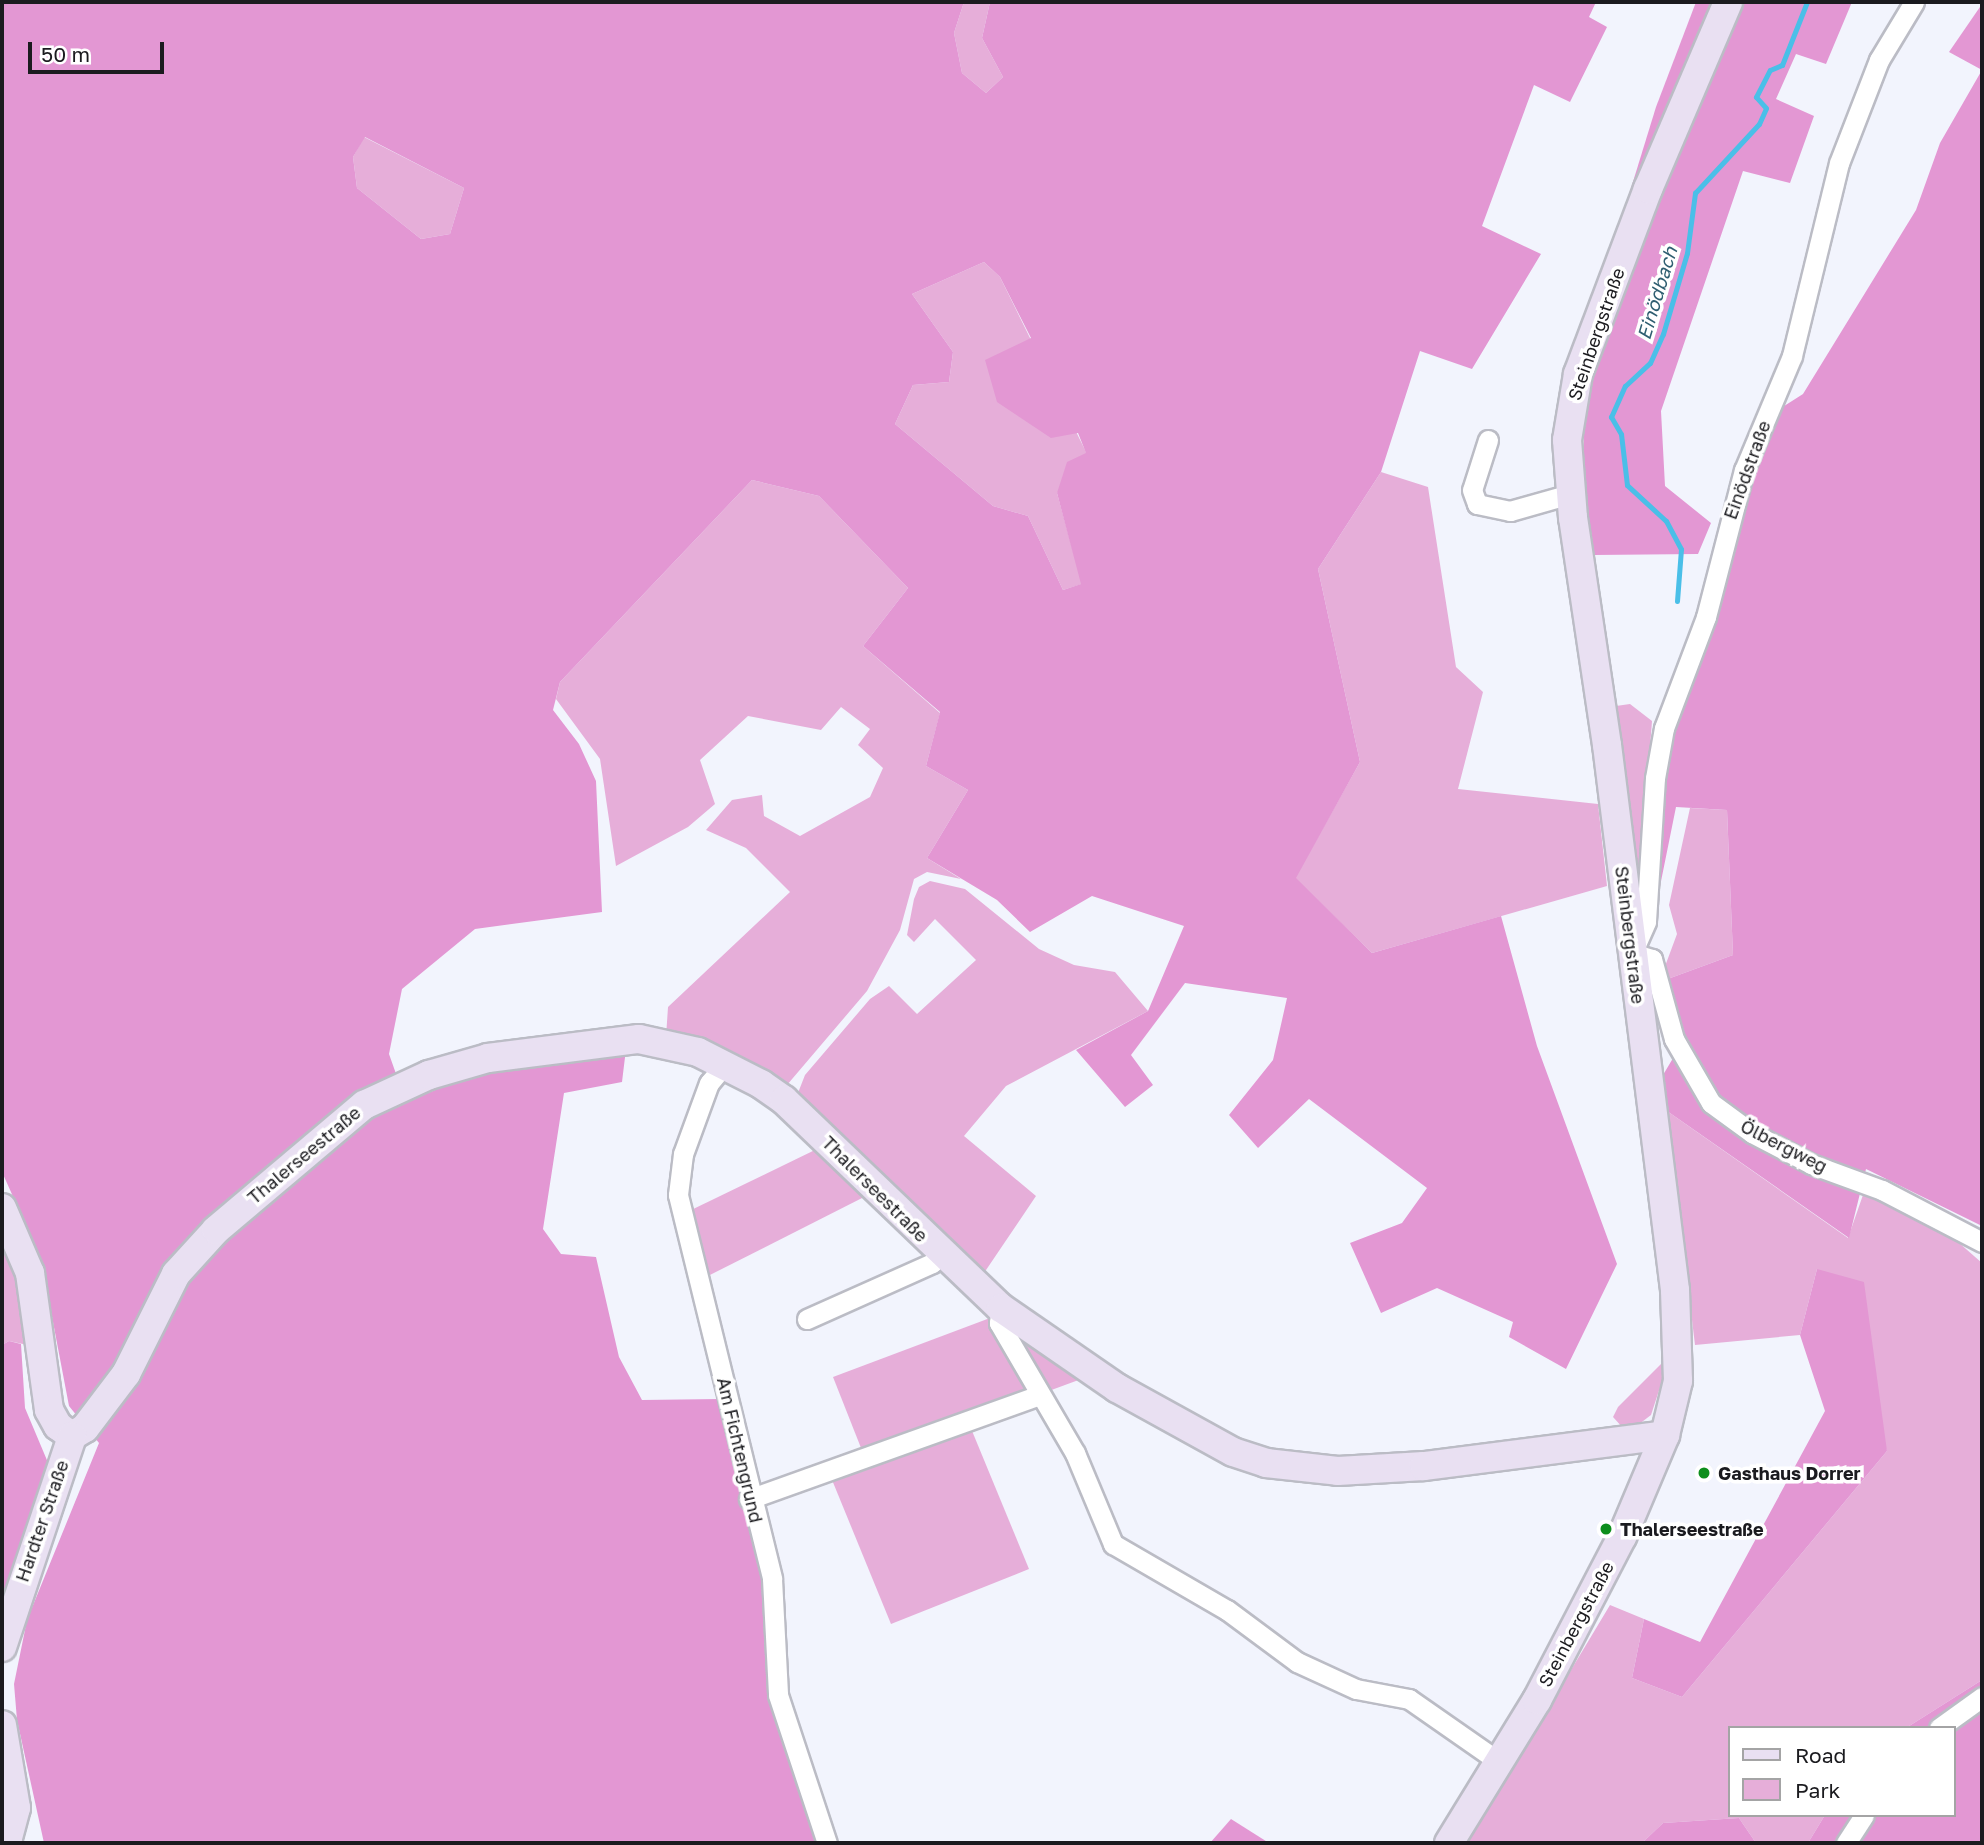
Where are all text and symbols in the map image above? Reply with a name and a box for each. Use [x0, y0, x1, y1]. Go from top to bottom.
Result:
scale bar [32, 28, 168, 72]
text: 50 m [41, 41, 90, 67]
water label: Einödbach [1632, 244, 1682, 342]
street label: Steinbergstraße [1563, 265, 1629, 403]
street label: Einödstraße [1719, 418, 1775, 522]
street label: Steinbergstraße [1611, 865, 1649, 1005]
street label: Thalerseestraße [243, 1102, 365, 1208]
street label: Ölbergweg [1737, 1115, 1831, 1177]
street label: Thalerseestraße [818, 1132, 932, 1246]
street label: Am Fichtengrund [713, 1375, 767, 1525]
street label: Hardter Straße [11, 1457, 73, 1585]
place label: Gasthaus Dorrer [1718, 1462, 1861, 1484]
marker: Gasthaus Dorrer [1696, 1465, 1712, 1481]
place label: Thalerseestraße [1620, 1518, 1764, 1540]
marker: Thalerseestraße [1598, 1521, 1614, 1537]
street label: Steinbergstraße [1534, 1558, 1618, 1690]
legend [1728, 1726, 1956, 1817]
text: Road [1795, 1742, 1846, 1768]
text: Park [1795, 1777, 1840, 1803]

